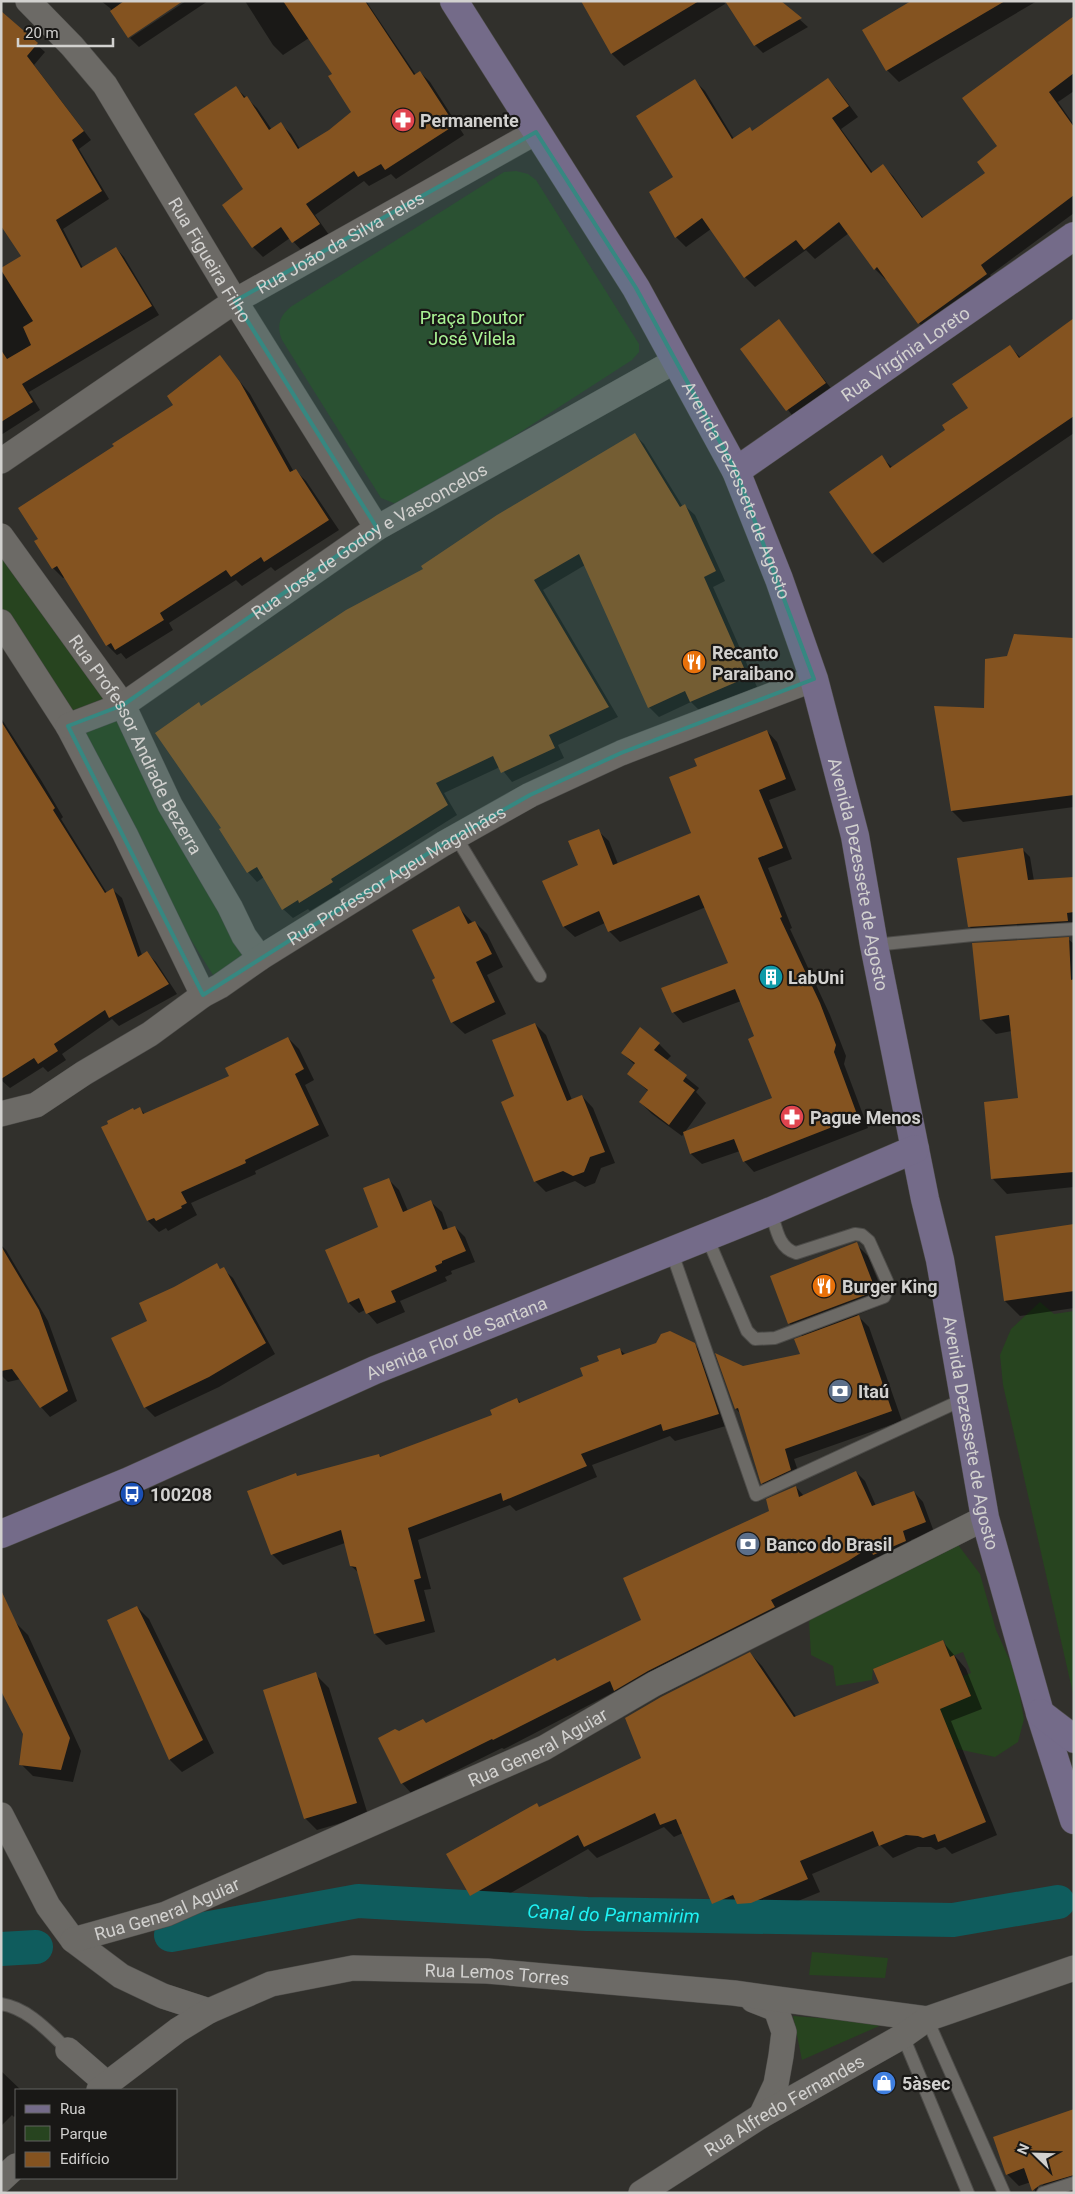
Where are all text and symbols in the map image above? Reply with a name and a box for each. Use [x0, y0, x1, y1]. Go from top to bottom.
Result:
scale bar [18, 15, 112, 47]
text: 20 m [25, 24, 59, 42]
pharmacy icon: Permanente [390, 107, 416, 133]
place label: Permanente [420, 110, 519, 131]
street label: Rua João da Silva Teles [253, 187, 428, 297]
street label: Rua Figueira Filho [164, 193, 256, 326]
street label: Rua Virgínia Loreto [837, 301, 973, 405]
park label: Praça Doutor José Vilela [420, 307, 524, 349]
street label: Avenida Dezessete de Agosto [678, 377, 796, 601]
street label: Rua José de Godoy e Vasconcelos [247, 458, 491, 623]
street label: Rua Professor Andrade Bezerra [65, 630, 207, 858]
place label: Recanto Paraibano [712, 642, 794, 684]
restaurant icon: Recanto Paraibano [681, 649, 707, 675]
street label: Avenida Dezessete de Agosto [824, 755, 893, 992]
street label: Rua Professor Ageu Magalhães [283, 800, 509, 949]
building icon: LabUni [758, 964, 784, 990]
place label: LabUni [788, 967, 844, 988]
pharmacy icon: Pague Menos [779, 1104, 805, 1130]
place label: Pague Menos [810, 1107, 921, 1128]
restaurant icon: Burger King [811, 1273, 837, 1299]
place label: Burger King [842, 1276, 938, 1297]
street label: Avenida Flor de Santana [362, 1292, 550, 1383]
street label: Avenida Dezessete de Agosto [939, 1314, 1004, 1552]
bank icon: Itaú [827, 1378, 853, 1404]
place label: Itaú [858, 1381, 889, 1402]
bus stop icon: 100208 [119, 1481, 145, 1507]
place label: 100208 [150, 1484, 212, 1505]
bank icon: Banco do Brasil [735, 1531, 761, 1557]
place label: Banco do Brasil [766, 1534, 892, 1555]
street label: Rua General Aguiar [465, 1703, 611, 1791]
street label: Rua General Aguiar [92, 1873, 243, 1944]
water label: Canal do Parnamirim [527, 1899, 700, 1927]
street label: Rua Lemos Torres [424, 1959, 570, 1989]
street label: Rua Alfredo Fernandes [700, 2050, 868, 2160]
shop icon: 5àsec [871, 2070, 897, 2096]
place label: 5àsec [902, 2073, 950, 2094]
legend [15, 2089, 178, 2179]
text: Rua [60, 2100, 86, 2118]
text: Parque [60, 2125, 107, 2143]
north arrow [1010, 2129, 1060, 2179]
text: N [1014, 2141, 1032, 2157]
text: Edifício [60, 2150, 109, 2168]

